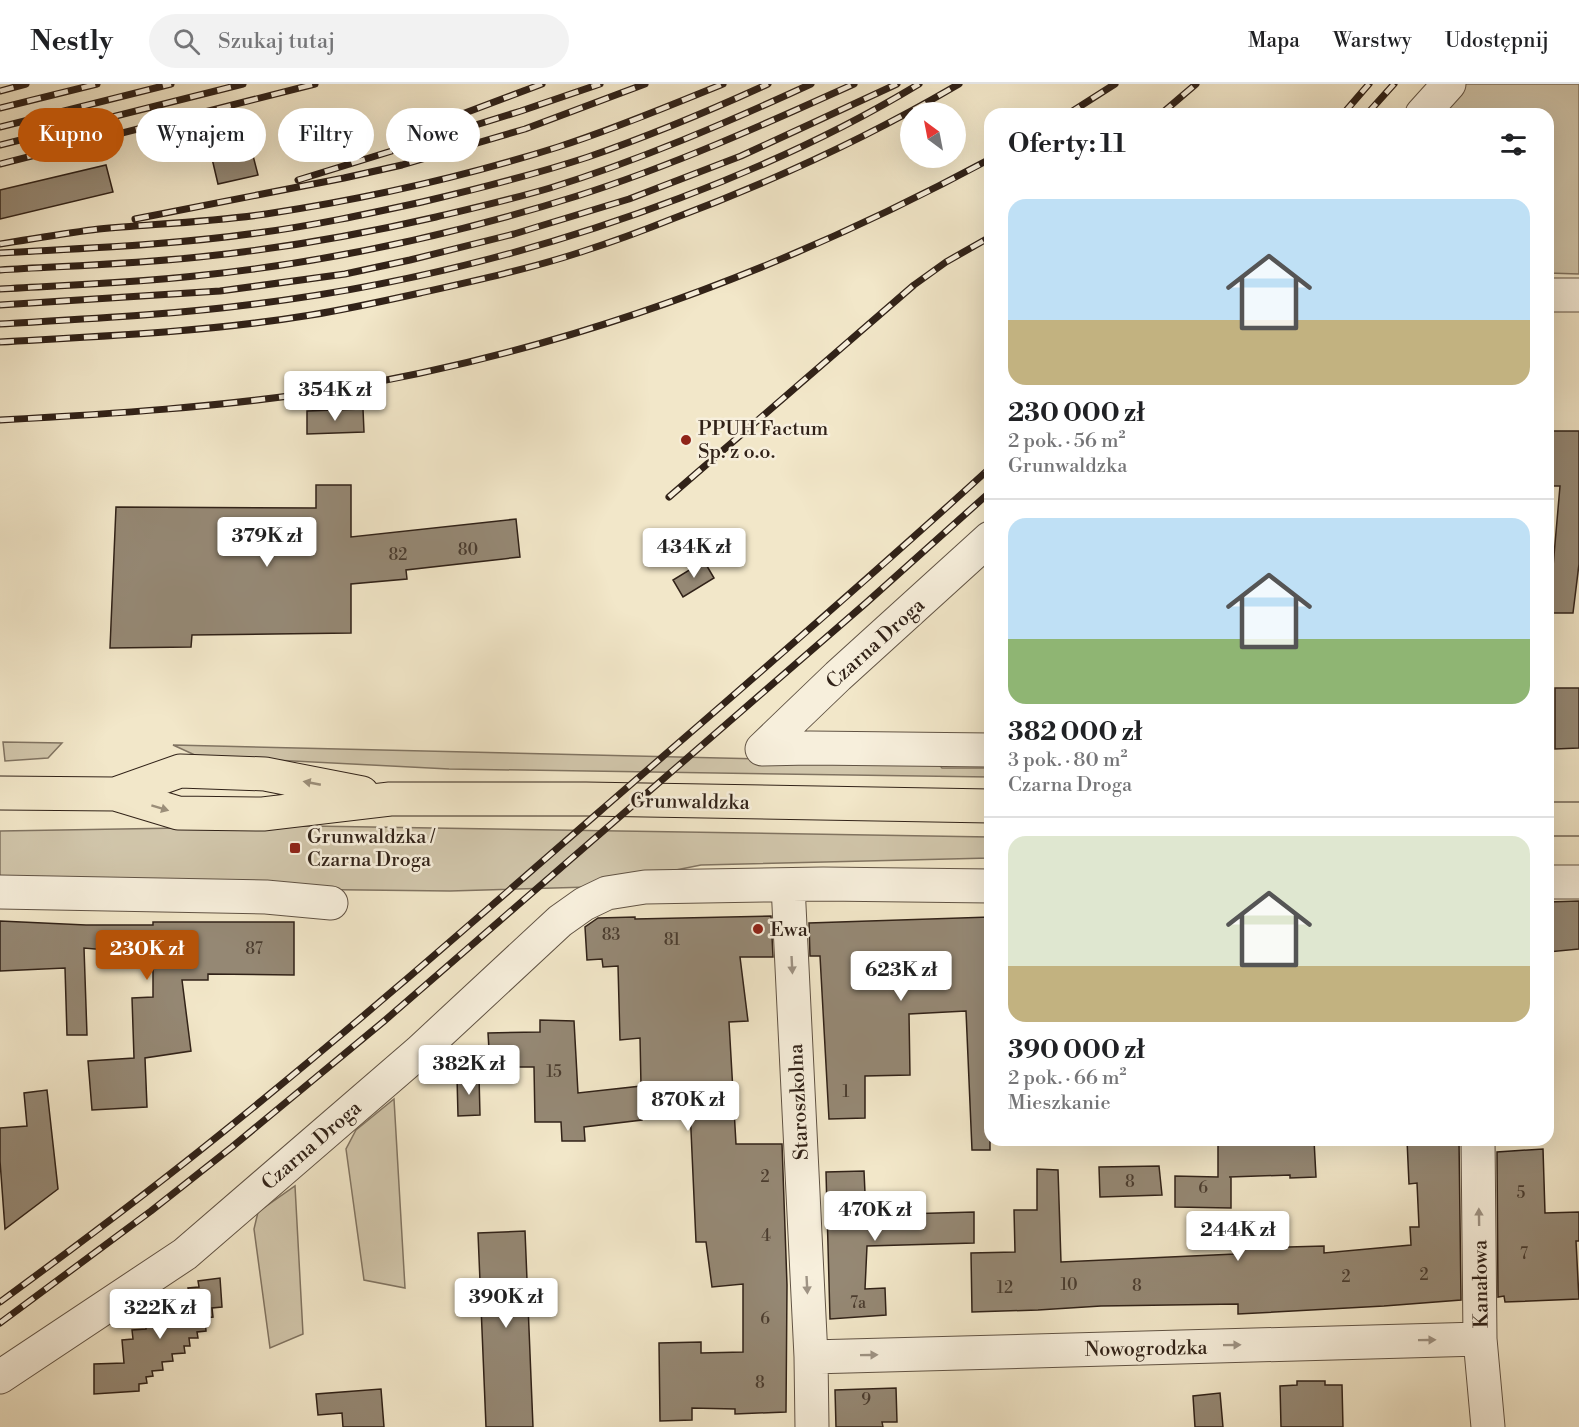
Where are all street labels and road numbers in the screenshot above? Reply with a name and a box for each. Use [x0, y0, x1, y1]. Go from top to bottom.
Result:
street label: Czarna Droga [821, 593, 931, 695]
street label: Grunwaldzka [630, 789, 751, 816]
street label: Staroszkolna [784, 1042, 815, 1161]
street label: Czarna Droga [257, 1095, 368, 1196]
street label: Kanałowa [1468, 1239, 1495, 1328]
street label: Nowogrodzka [1084, 1336, 1209, 1363]

